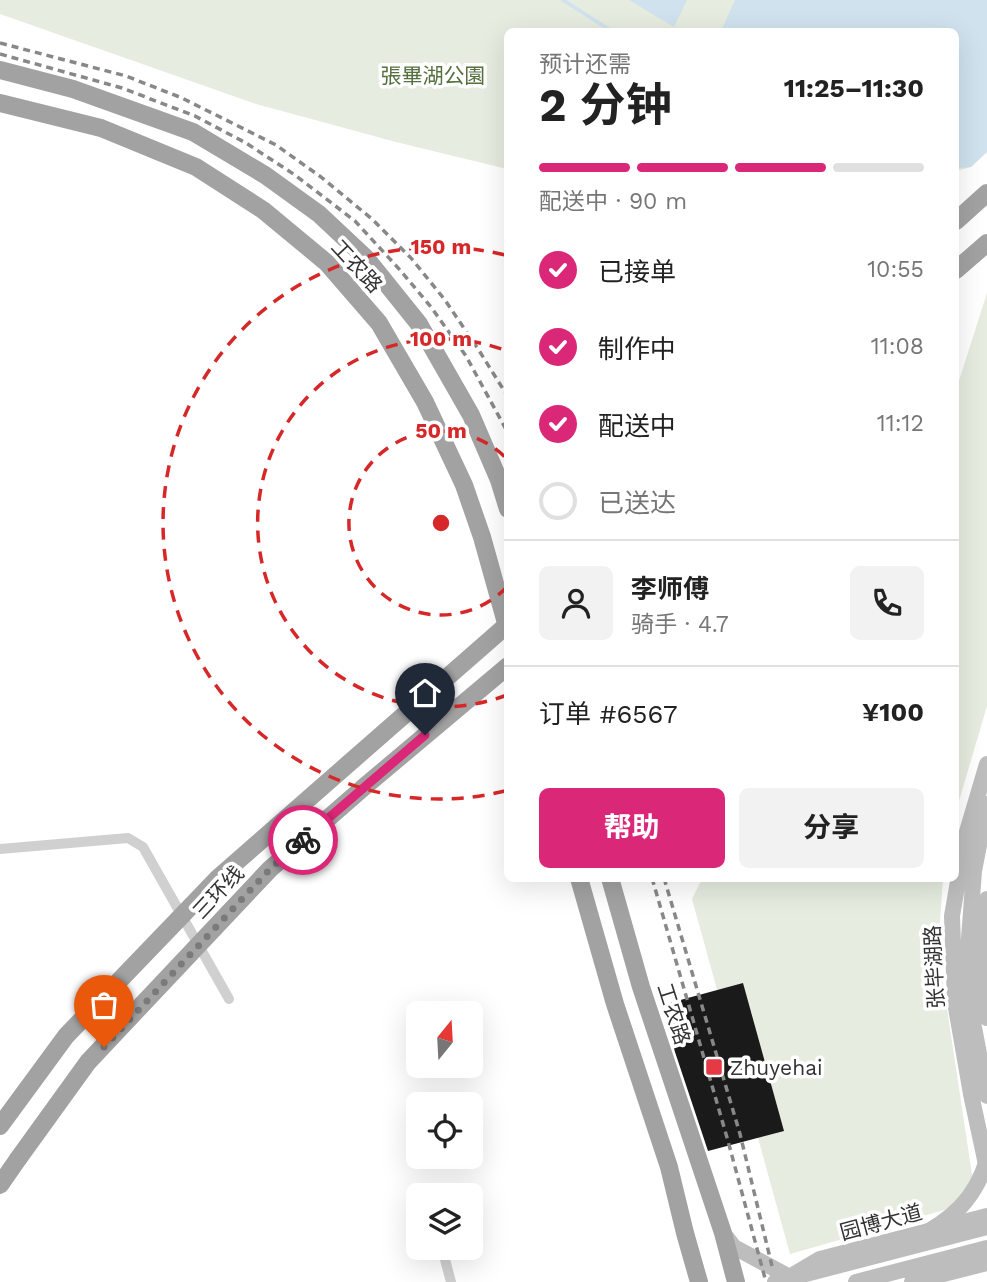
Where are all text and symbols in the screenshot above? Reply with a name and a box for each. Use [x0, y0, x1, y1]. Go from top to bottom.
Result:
text: 预计还需 [539, 51, 631, 78]
park label: 張畢湖公園 [381, 63, 486, 88]
text: 11:25–11:30 [784, 73, 924, 103]
text: 2 分钟 [539, 78, 672, 132]
text: 配送中 · 90 m [539, 188, 687, 215]
street label: 工农路 [326, 234, 388, 298]
text: 150 m [411, 234, 471, 259]
icon: check [539, 251, 577, 289]
text: 10:55 [867, 256, 924, 283]
text: 已接单 [598, 257, 676, 287]
text: 100 m [410, 326, 472, 351]
icon: check [539, 328, 577, 366]
text: 11:08 [871, 333, 924, 360]
text: 制作中 [598, 334, 676, 364]
icon: check [539, 405, 577, 443]
text: 11:12 [877, 410, 924, 437]
text: 配送中 [598, 411, 676, 441]
text: 50 m [415, 418, 467, 443]
text: 已送达 [598, 488, 676, 518]
centre of rings [429, 511, 453, 535]
button: person [539, 566, 613, 640]
button: phone [850, 566, 924, 640]
text: 李师傅 [631, 574, 709, 604]
text: 骑手 · 4.7 [631, 611, 729, 638]
pin [395, 663, 455, 735]
icon: home [406, 674, 444, 712]
text: ¥100 [862, 697, 924, 727]
text: 订单 #6567 [539, 699, 678, 729]
button: 帮助 [539, 788, 725, 868]
button: 分享 [739, 788, 924, 868]
courier [268, 805, 338, 875]
icon: bike [284, 821, 322, 859]
street label: 三环线 [187, 860, 249, 924]
street label: 张毕湖路 [919, 924, 949, 1010]
pin [74, 975, 134, 1047]
street label: 工农路 [652, 980, 696, 1048]
icon: bag [85, 986, 123, 1024]
north arrow [406, 1001, 483, 1078]
map controls [406, 1001, 483, 1260]
place label: Zhuyehai [730, 1055, 823, 1080]
marker: Zhuyehai [704, 1057, 724, 1077]
button: locate [406, 1092, 483, 1169]
button: layers [406, 1183, 483, 1260]
street label: 园博大道 [837, 1199, 925, 1245]

